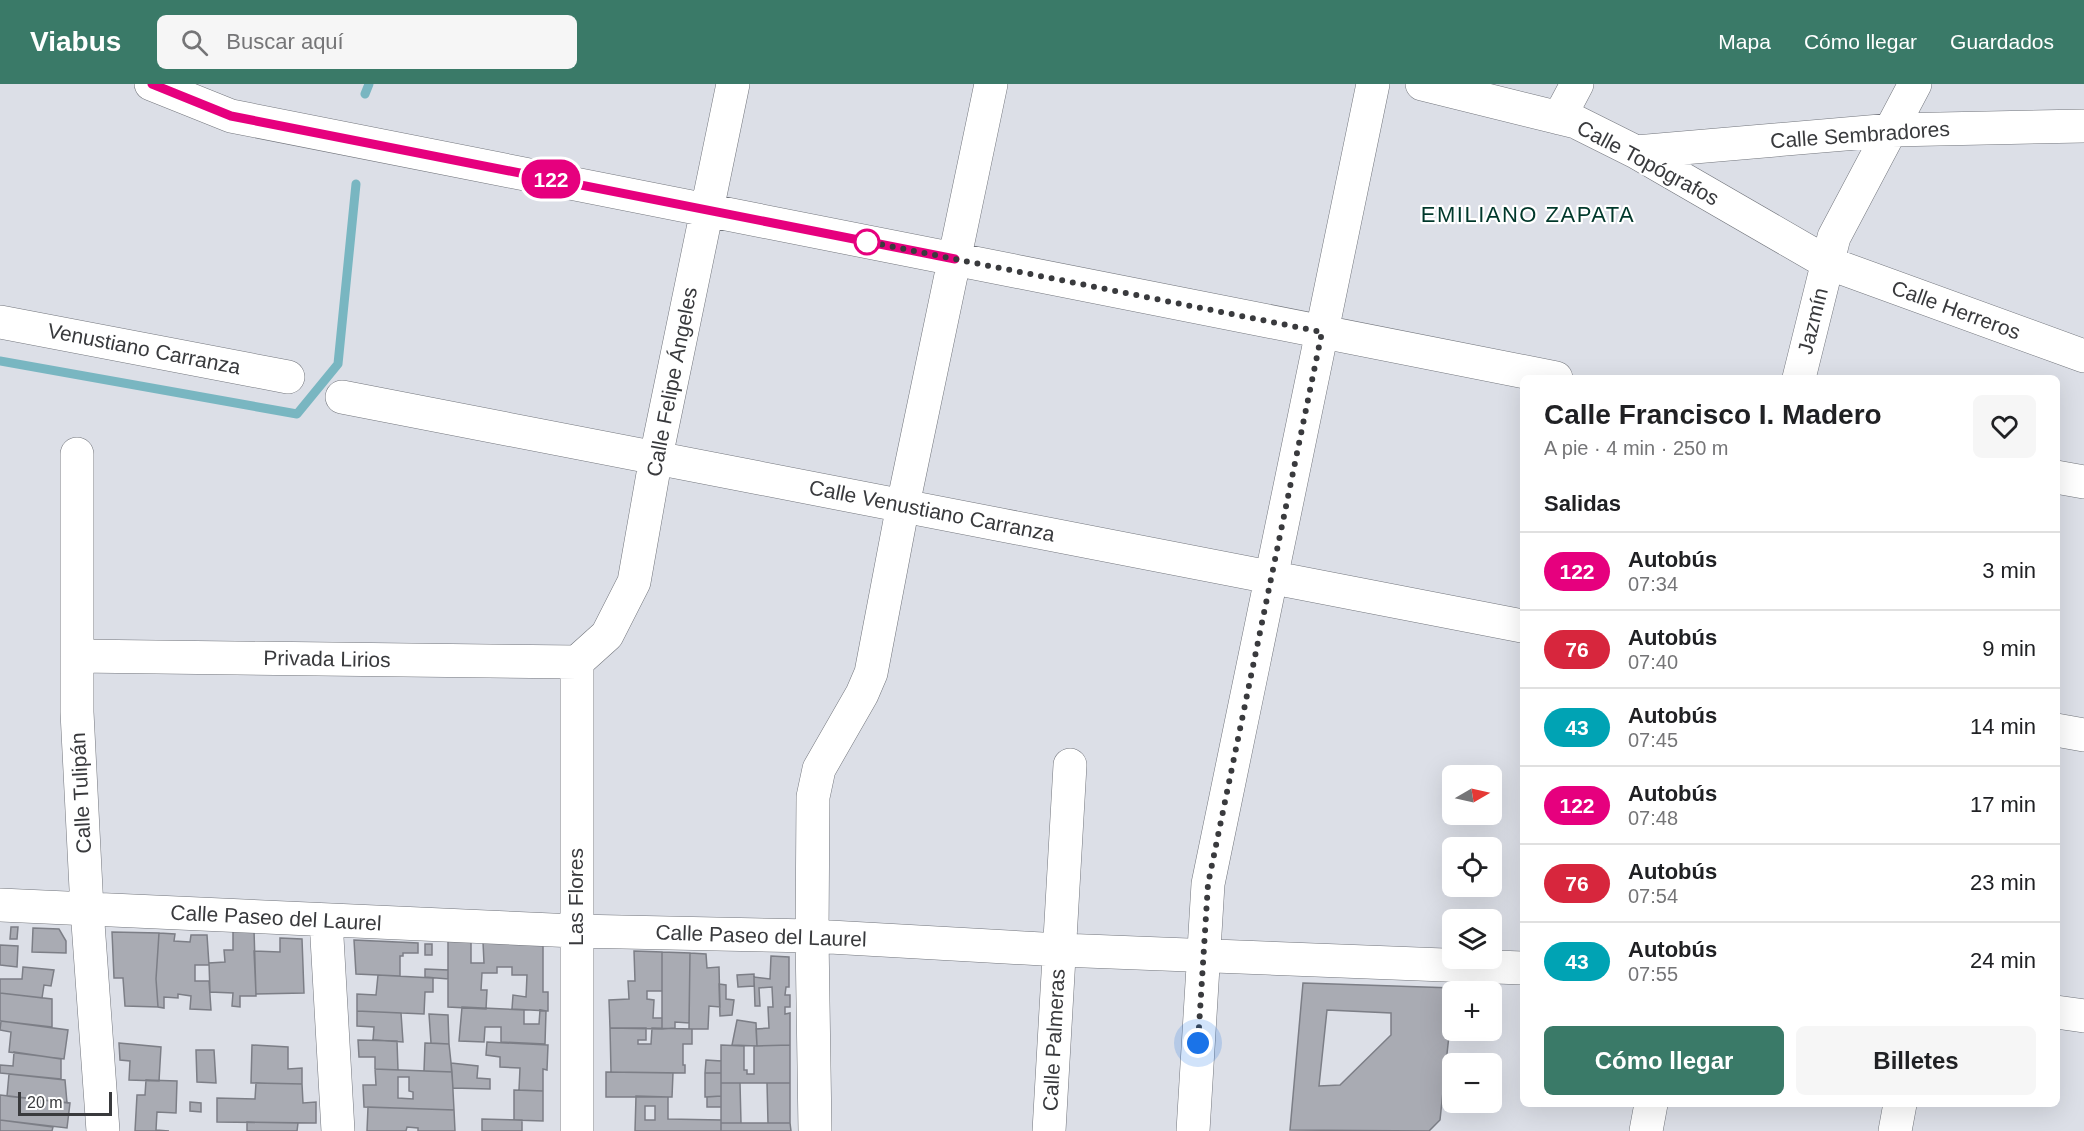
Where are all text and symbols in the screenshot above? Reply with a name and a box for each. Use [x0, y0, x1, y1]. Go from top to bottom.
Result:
search box [157, 15, 577, 69]
text: Viabus [30, 26, 121, 57]
icon: search [178, 26, 211, 59]
text: Buscar aquí [226, 29, 344, 54]
text: Mapa [1718, 30, 1771, 53]
text: Cómo llegar [1804, 30, 1917, 53]
text: Guardados [1950, 30, 2054, 53]
street label: Calle Topógrafos [1573, 115, 1723, 210]
street label: Calle Sembradores [1769, 117, 1950, 152]
line badge: 122 [516, 160, 586, 199]
text: 122 [533, 168, 569, 191]
district label: EMILIANO ZAPATA [1421, 202, 1635, 227]
unlabelled marker [854, 229, 880, 255]
street label: Calle Herreros [1889, 276, 2024, 343]
street label: Calle Felipe Ángeles [642, 285, 701, 479]
street label: Jazmín [1793, 285, 1832, 356]
street label: Venustiano Carranza [46, 319, 243, 379]
button: heart [1973, 395, 2036, 458]
text: Calle Francisco I. Madero [1544, 399, 1882, 430]
text: A pie · 4 min · 250 m [1544, 437, 1729, 459]
street label: Calle Venustiano Carranza [807, 475, 1057, 546]
text: Salidas [1544, 491, 1621, 516]
text: Autobús [1628, 547, 1717, 572]
text: 3 min [1982, 558, 2036, 583]
text: 122 [1559, 560, 1595, 583]
text: 07:34 [1628, 573, 1678, 595]
text: Autobús [1628, 625, 1717, 650]
text: 9 min [1982, 636, 2036, 661]
text: 76 [1565, 638, 1589, 661]
street label: Privada Lirios [263, 646, 391, 671]
text: 07:40 [1628, 651, 1678, 673]
text: Autobús [1628, 703, 1717, 728]
text: 14 min [1970, 714, 2036, 739]
text: 43 [1565, 716, 1589, 739]
text: 07:45 [1628, 729, 1678, 751]
street label: Calle Tulipán [66, 732, 95, 854]
north arrow [1442, 765, 1502, 825]
map controls [1442, 765, 1502, 1113]
text: Autobús [1628, 781, 1717, 806]
text: 17 min [1970, 792, 2036, 817]
text: 122 [1559, 794, 1595, 817]
text: 07:48 [1628, 807, 1678, 829]
button: locate [1442, 837, 1502, 897]
street label: Las Flores [564, 848, 587, 946]
text: Autobús [1628, 859, 1717, 884]
text: 23 min [1970, 870, 2036, 895]
text: 76 [1565, 872, 1589, 895]
text: 07:54 [1628, 885, 1678, 907]
street label: Calle Paseo del Laurel [170, 900, 382, 935]
button: layers [1442, 909, 1502, 969]
street label: Calle Paseo del Laurel [655, 920, 867, 951]
text: Autobús [1628, 937, 1717, 962]
text: 24 min [1970, 948, 2036, 973]
text: 43 [1565, 950, 1589, 973]
text: 07:55 [1628, 963, 1678, 985]
street label: Calle Palmeras [1038, 968, 1069, 1112]
button: + [1442, 981, 1502, 1041]
button: Cómo llegar [1544, 1026, 1784, 1095]
button: Billetes [1796, 1026, 2036, 1095]
your location [1183, 1028, 1213, 1058]
button: − [1442, 1053, 1502, 1113]
scale bar [18, 1089, 112, 1116]
text: 20 m [27, 1094, 63, 1111]

